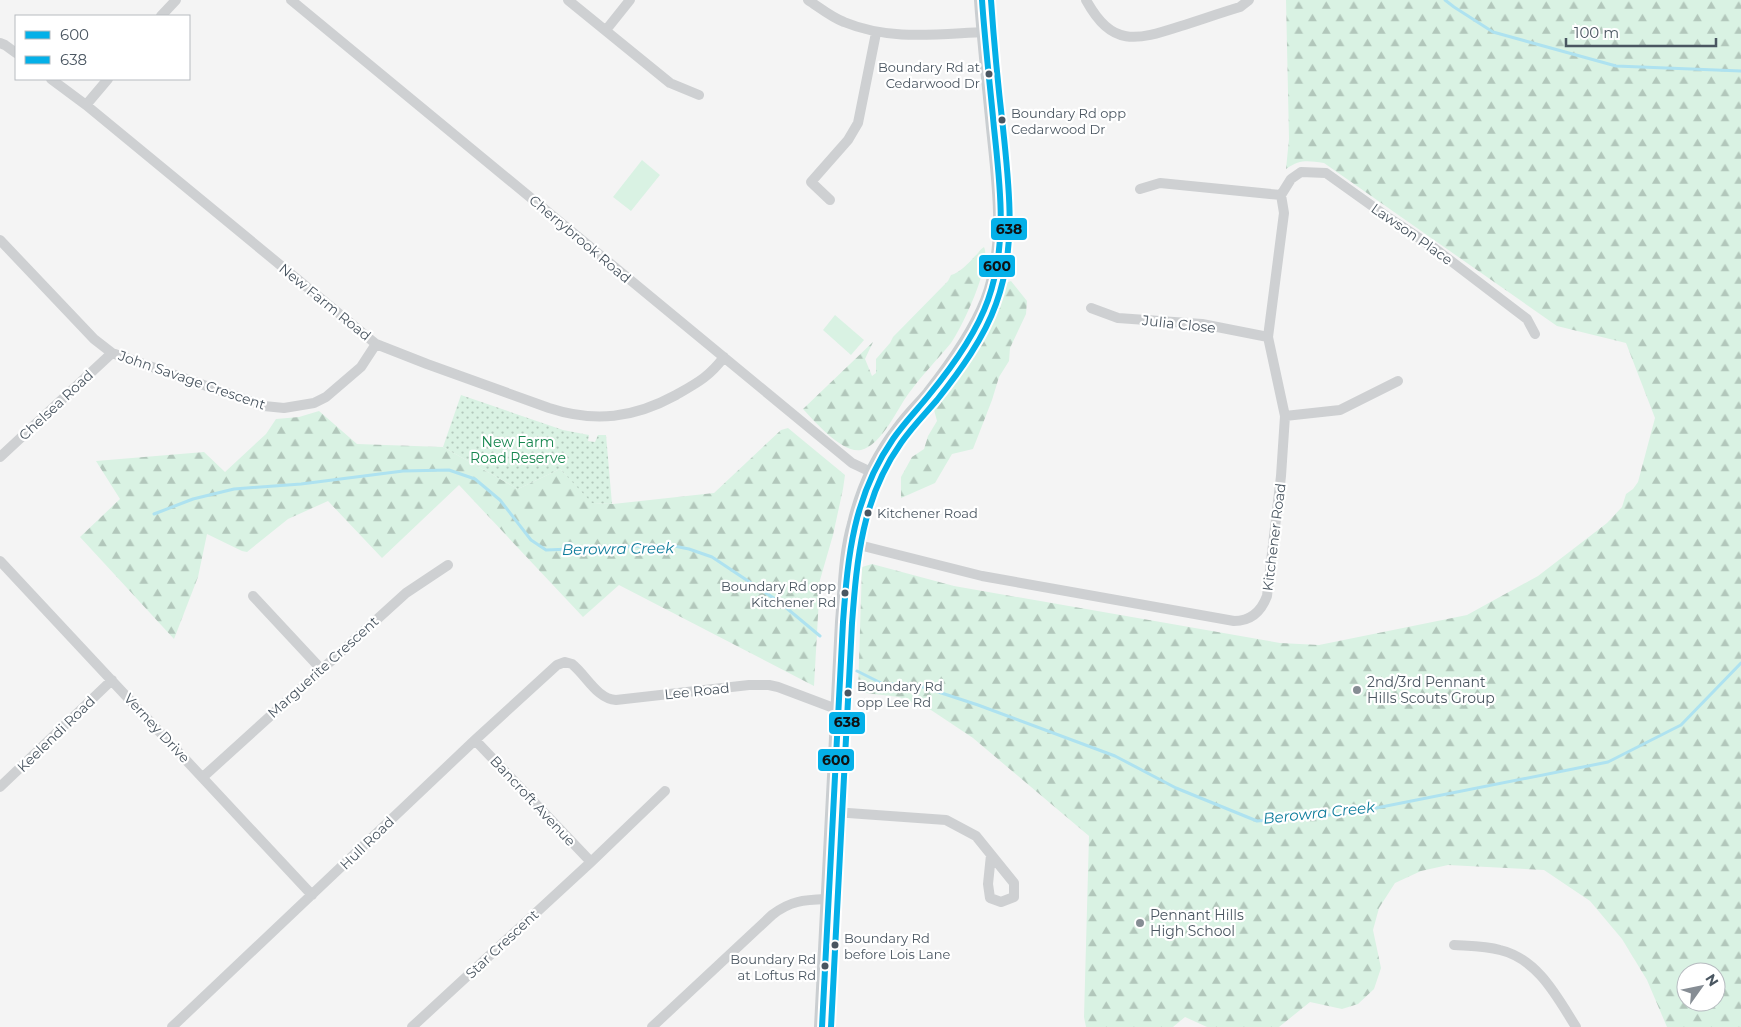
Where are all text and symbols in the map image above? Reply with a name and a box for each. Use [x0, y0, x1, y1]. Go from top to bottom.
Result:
legend [15, 15, 190, 80]
scale bar [1566, 15, 1716, 47]
text: 100 m [1574, 23, 1619, 42]
text: 600 [60, 25, 89, 44]
text: 638 [60, 50, 87, 69]
place label: Boundary Rd at Cedarwood Dr [878, 59, 980, 91]
marker: Boundary Rd at Cedarwood Dr [984, 69, 994, 79]
place label: Boundary Rd opp Cedarwood Dr [1011, 105, 1126, 137]
marker: Boundary Rd opp Cedarwood Dr [997, 115, 1007, 125]
street label: Cherrybrook Road [525, 191, 635, 287]
street label: Lawson Place [1368, 199, 1456, 269]
line badge: 638 [990, 217, 1028, 241]
text: 638 [996, 220, 1022, 238]
line badge: 600 [978, 254, 1016, 278]
text: 600 [983, 257, 1011, 275]
street label: New Farm Road [275, 259, 375, 345]
street label: Julia Close [1140, 311, 1217, 337]
street label: John Savage Crescent [115, 346, 268, 414]
street label: Chelsea Road [15, 366, 97, 444]
park label: New Farm Road Reserve [470, 433, 566, 467]
street label: Kitchener Road [1258, 482, 1290, 592]
place label: Kitchener Road [877, 505, 978, 521]
marker: Kitchener Road [863, 508, 873, 518]
water label: Berowra Creek [562, 538, 675, 559]
place label: Boundary Rd opp Kitchener Rd [721, 578, 836, 610]
marker: Boundary Rd opp Kitchener Rd [840, 588, 850, 598]
street label: Marguerite Crescent [264, 612, 382, 722]
place label: 2nd/3rd Pennant Hills Scouts Group [1367, 673, 1495, 707]
place label: Boundary Rd opp Lee Rd [857, 678, 943, 710]
street label: Lee Road [664, 679, 730, 703]
marker: 2nd/3rd Pennant Hills Scouts Group [1351, 684, 1363, 696]
marker: Boundary Rd opp Lee Rd [843, 688, 853, 698]
street label: Verney Drive [120, 689, 194, 767]
street label: Keelendi Road [13, 692, 99, 776]
line badge: 638 [828, 711, 866, 735]
text: 638 [834, 713, 860, 731]
line badge: 600 [817, 748, 855, 772]
text: 600 [822, 751, 850, 769]
street label: Bancroft Avenue [486, 752, 580, 850]
water label: Berowra Creek [1262, 797, 1377, 828]
street label: Hull Road [336, 813, 398, 873]
street label: Star Crescent [462, 905, 543, 982]
place label: Pennant Hills High School [1150, 906, 1244, 940]
marker: Pennant Hills High School [1134, 917, 1146, 929]
place label: Boundary Rd before Lois Lane [844, 930, 950, 962]
marker: Boundary Rd before Lois Lane [830, 940, 840, 950]
place label: Boundary Rd at Loftus Rd [730, 951, 816, 983]
marker: Boundary Rd at Loftus Rd [820, 961, 830, 971]
north arrow [1676, 962, 1726, 1012]
text: N [1701, 970, 1723, 990]

